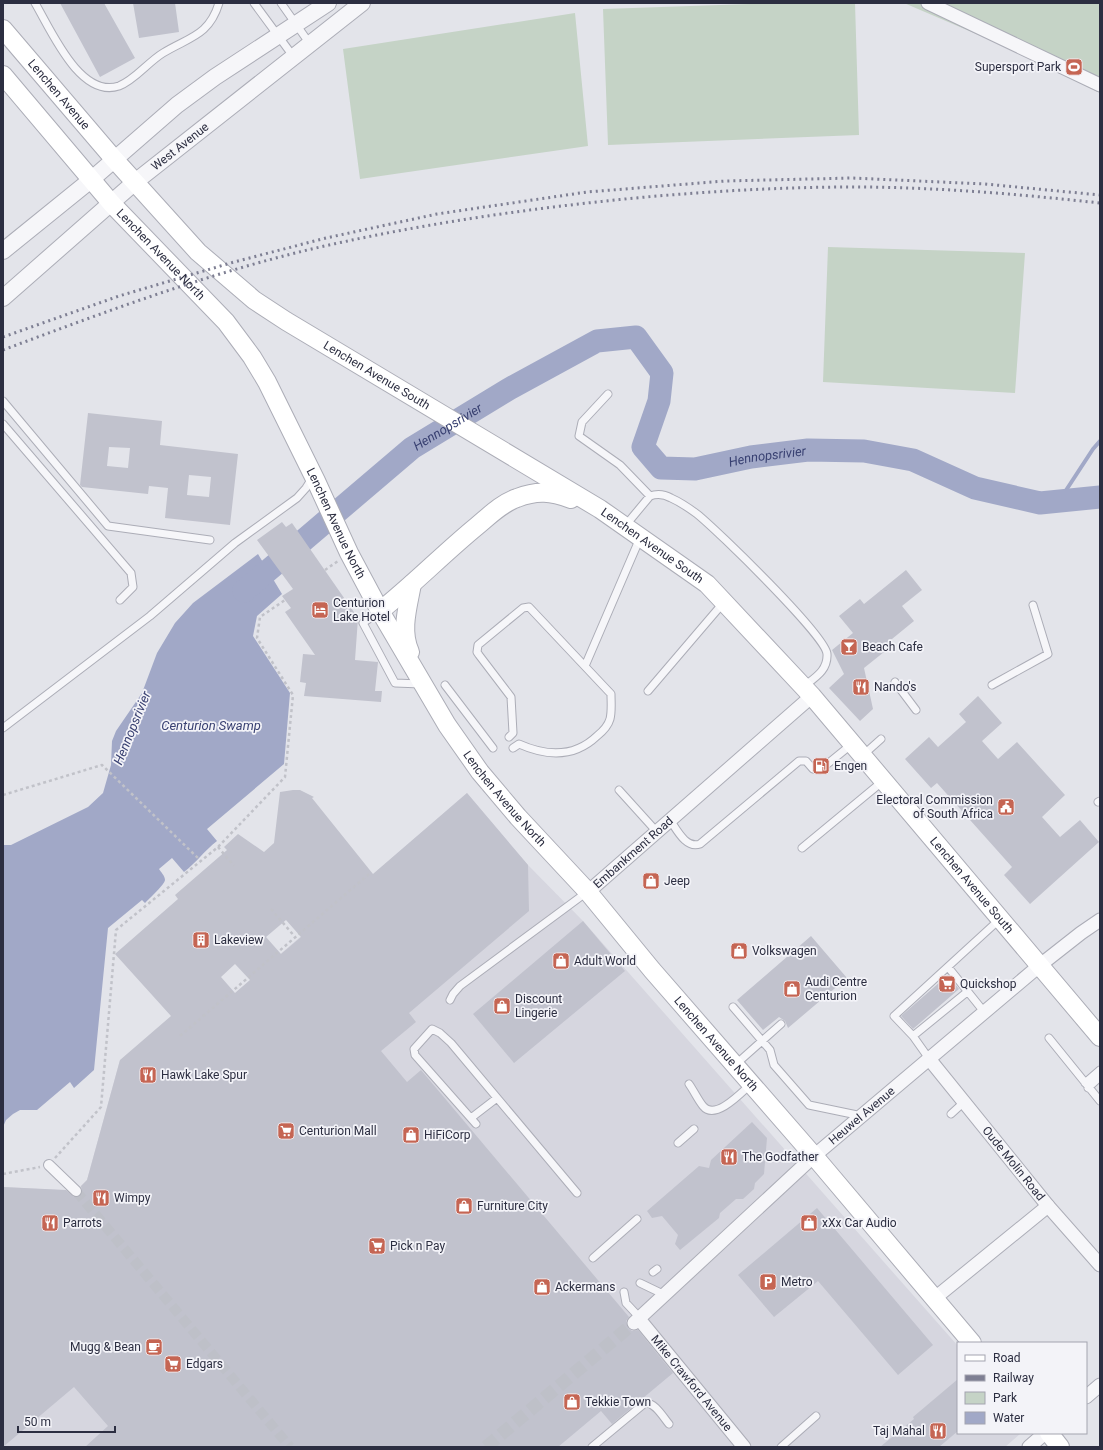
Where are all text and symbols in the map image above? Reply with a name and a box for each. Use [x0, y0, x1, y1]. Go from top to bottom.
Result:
street label: Lenchen Avenue [25, 57, 93, 132]
sports icon: Supersport Park [1064, 57, 1084, 77]
place label: Supersport Park [975, 60, 1062, 74]
street label: West Avenue [148, 120, 212, 173]
street label: Lenchen Avenue North [114, 206, 208, 303]
street label: Lenchen Avenue South [321, 338, 433, 413]
water label: Hennopsrivier [410, 399, 485, 453]
water label: Hennopsrivier [727, 443, 807, 469]
street label: Lenchen Avenue North [304, 466, 368, 581]
street label: Lenchen Avenue South [598, 505, 706, 586]
place label: Centurion Lake Hotel [333, 596, 390, 624]
hotel icon: Centurion Lake Hotel [310, 600, 330, 620]
bar icon: Beach Cafe [839, 637, 859, 657]
place label: Beach Cafe [862, 640, 923, 654]
restaurant icon: Nando's [851, 677, 871, 697]
place label: Nando's [874, 680, 916, 694]
water label: Hennopsrivier [110, 688, 154, 767]
water label: Centurion Swamp [161, 718, 261, 733]
street label: Lenchen Avenue North [460, 748, 549, 849]
fuel station icon: Engen [811, 756, 831, 776]
place label: Engen [834, 759, 867, 773]
place label: Electoral Commission of South Africa [876, 793, 993, 821]
public building icon: Electoral Commission of South Africa [996, 797, 1016, 817]
street label: Embankment Road [590, 814, 676, 891]
street label: Lenchen Avenue South [927, 834, 1016, 936]
shop icon: Jeep [641, 871, 661, 891]
place label: Jeep [664, 874, 690, 888]
building icon: Lakeview [191, 930, 211, 950]
place label: Lakeview [214, 933, 263, 947]
shop icon: Volkswagen [729, 941, 749, 961]
place label: Volkswagen [752, 944, 817, 958]
shop icon: Adult World [551, 951, 571, 971]
place label: Adult World [574, 954, 636, 968]
supermarket icon: Quickshop [937, 974, 957, 994]
place label: Audi Centre Centurion [805, 975, 867, 1003]
place label: Quickshop [960, 977, 1017, 991]
shop icon: Audi Centre Centurion [782, 979, 802, 999]
place label: Discount Lingerie [515, 992, 562, 1020]
street label: Lenchen Avenue North [671, 994, 761, 1094]
shop icon: Discount Lingerie [492, 996, 512, 1016]
restaurant icon: Hawk Lake Spur [138, 1065, 158, 1085]
place label: Hawk Lake Spur [161, 1068, 247, 1082]
street label: Heuwel Avenue [826, 1084, 898, 1148]
supermarket icon: Centurion Mall [276, 1121, 296, 1141]
place label: Centurion Mall [299, 1124, 377, 1138]
street label: Oude Molin Road [979, 1124, 1048, 1203]
shop icon: HiFiCorp [401, 1125, 421, 1145]
place label: HiFiCorp [424, 1128, 471, 1142]
restaurant icon: The Godfather [719, 1147, 739, 1167]
place label: The Godfather [742, 1150, 819, 1164]
restaurant icon: Wimpy [91, 1188, 111, 1208]
place label: Wimpy [114, 1191, 151, 1205]
shop icon: Furniture City [454, 1196, 474, 1216]
place label: Furniture City [477, 1199, 548, 1213]
restaurant icon: Parrots [40, 1213, 60, 1233]
shop icon: xXx Car Audio [799, 1213, 819, 1233]
place label: Parrots [63, 1216, 102, 1230]
place label: xXx Car Audio [822, 1216, 897, 1230]
supermarket icon: Pick n Pay [367, 1236, 387, 1256]
place label: Pick n Pay [390, 1239, 445, 1253]
parking icon: Metro [758, 1272, 778, 1292]
place label: Metro [781, 1275, 813, 1289]
shop icon: Ackermans [532, 1277, 552, 1297]
place label: Ackermans [555, 1280, 615, 1294]
street label: Mike Crawford Avenue [648, 1332, 735, 1434]
cafe icon: Mugg & Bean [144, 1337, 164, 1357]
place label: Mugg & Bean [70, 1340, 141, 1354]
legend [957, 1342, 1087, 1434]
text: Road [993, 1351, 1021, 1365]
supermarket icon: Edgars [163, 1354, 183, 1374]
place label: Edgars [186, 1357, 223, 1371]
text: Railway [993, 1371, 1034, 1385]
text: Park [993, 1391, 1018, 1405]
shop icon: Tekkie Town [562, 1392, 582, 1412]
place label: Tekkie Town [585, 1395, 651, 1409]
scale bar [18, 1408, 115, 1434]
text: Water [993, 1411, 1024, 1425]
text: 50 m [24, 1415, 51, 1429]
restaurant icon: Taj Mahal [928, 1421, 948, 1441]
place label: Taj Mahal [873, 1424, 925, 1438]

